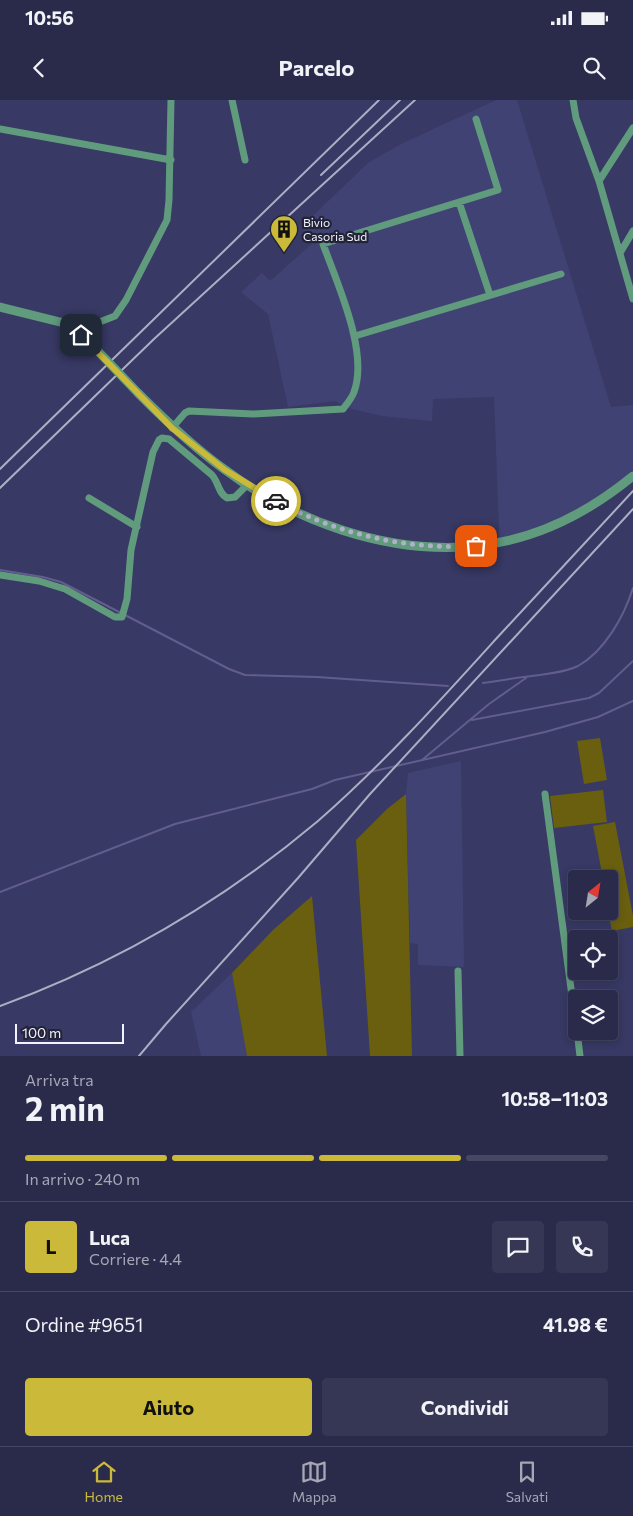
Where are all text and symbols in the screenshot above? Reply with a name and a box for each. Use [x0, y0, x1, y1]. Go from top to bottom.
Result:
text: 10:56 [25, 6, 74, 29]
icon: back [25, 54, 53, 82]
text: Parcelo [278, 54, 355, 81]
icon: search [580, 54, 608, 82]
building icon: Bivio Casoria Sud [269, 214, 299, 253]
place label: Bivio Casoria Sud [303, 215, 367, 243]
pin [60, 314, 102, 356]
icon: home [67, 321, 95, 349]
courier [251, 476, 301, 526]
icon: car [262, 487, 290, 515]
pin [455, 525, 497, 567]
icon: bag [462, 532, 490, 560]
north arrow [568, 870, 618, 920]
map controls [568, 870, 618, 1040]
button: locate [568, 930, 618, 980]
button: layers [568, 990, 618, 1040]
scale bar [15, 1021, 124, 1044]
text: 100 m [22, 1024, 61, 1041]
text: Arriva tra [25, 1070, 94, 1089]
text: 10:58–11:03 [501, 1087, 608, 1110]
text: 2 min [25, 1088, 105, 1128]
text: In arrivo · 240 m [25, 1169, 140, 1188]
button: chat [492, 1221, 544, 1273]
button: phone [556, 1221, 608, 1273]
text: Luca [89, 1226, 130, 1249]
text: L [45, 1235, 57, 1258]
text: Corriere · 4.4 [89, 1249, 182, 1268]
text: Ordine #9651 [25, 1313, 143, 1336]
text: 41.98 € [543, 1313, 608, 1336]
button: Aiuto [25, 1378, 312, 1436]
button: Condividi [322, 1378, 608, 1436]
tab: Home [85, 1458, 123, 1505]
tab: Mappa [292, 1458, 337, 1505]
tab: Salvati [506, 1458, 548, 1505]

